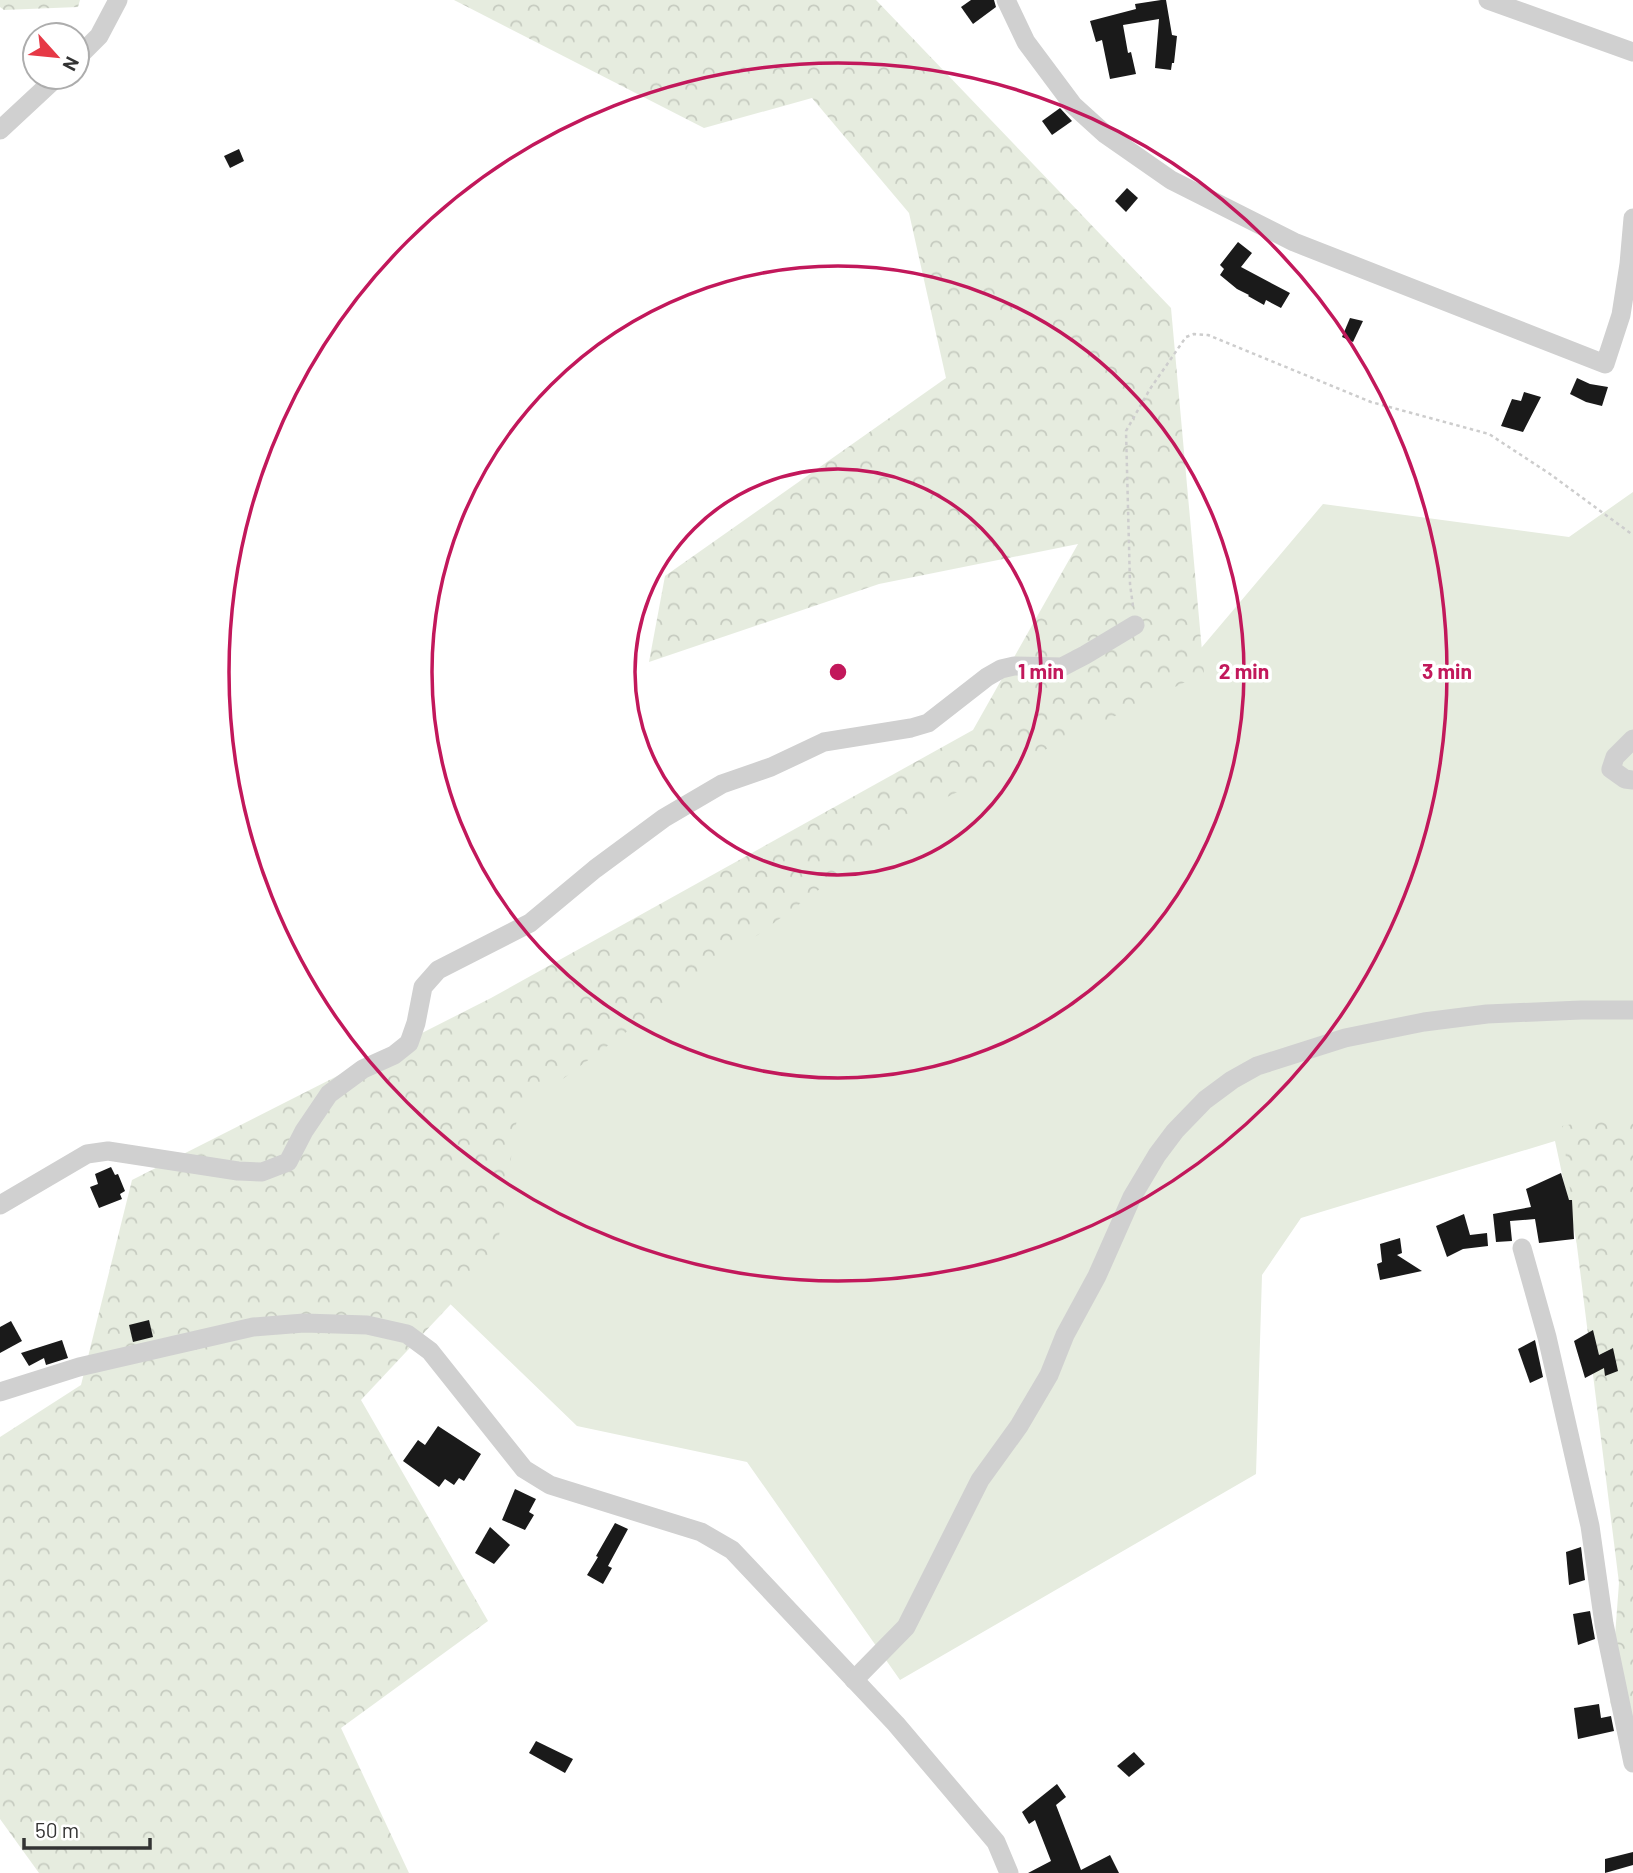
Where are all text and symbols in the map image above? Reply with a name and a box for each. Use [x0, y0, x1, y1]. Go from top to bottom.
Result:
north arrow [21, 21, 91, 91]
text: N [58, 53, 85, 75]
text: 1 min [1018, 658, 1064, 683]
text: 2 min [1219, 658, 1269, 683]
text: 3 min [1422, 658, 1472, 683]
centre of rings [826, 660, 850, 684]
scale bar [24, 1806, 150, 1850]
text: 50 m [35, 1817, 79, 1842]

